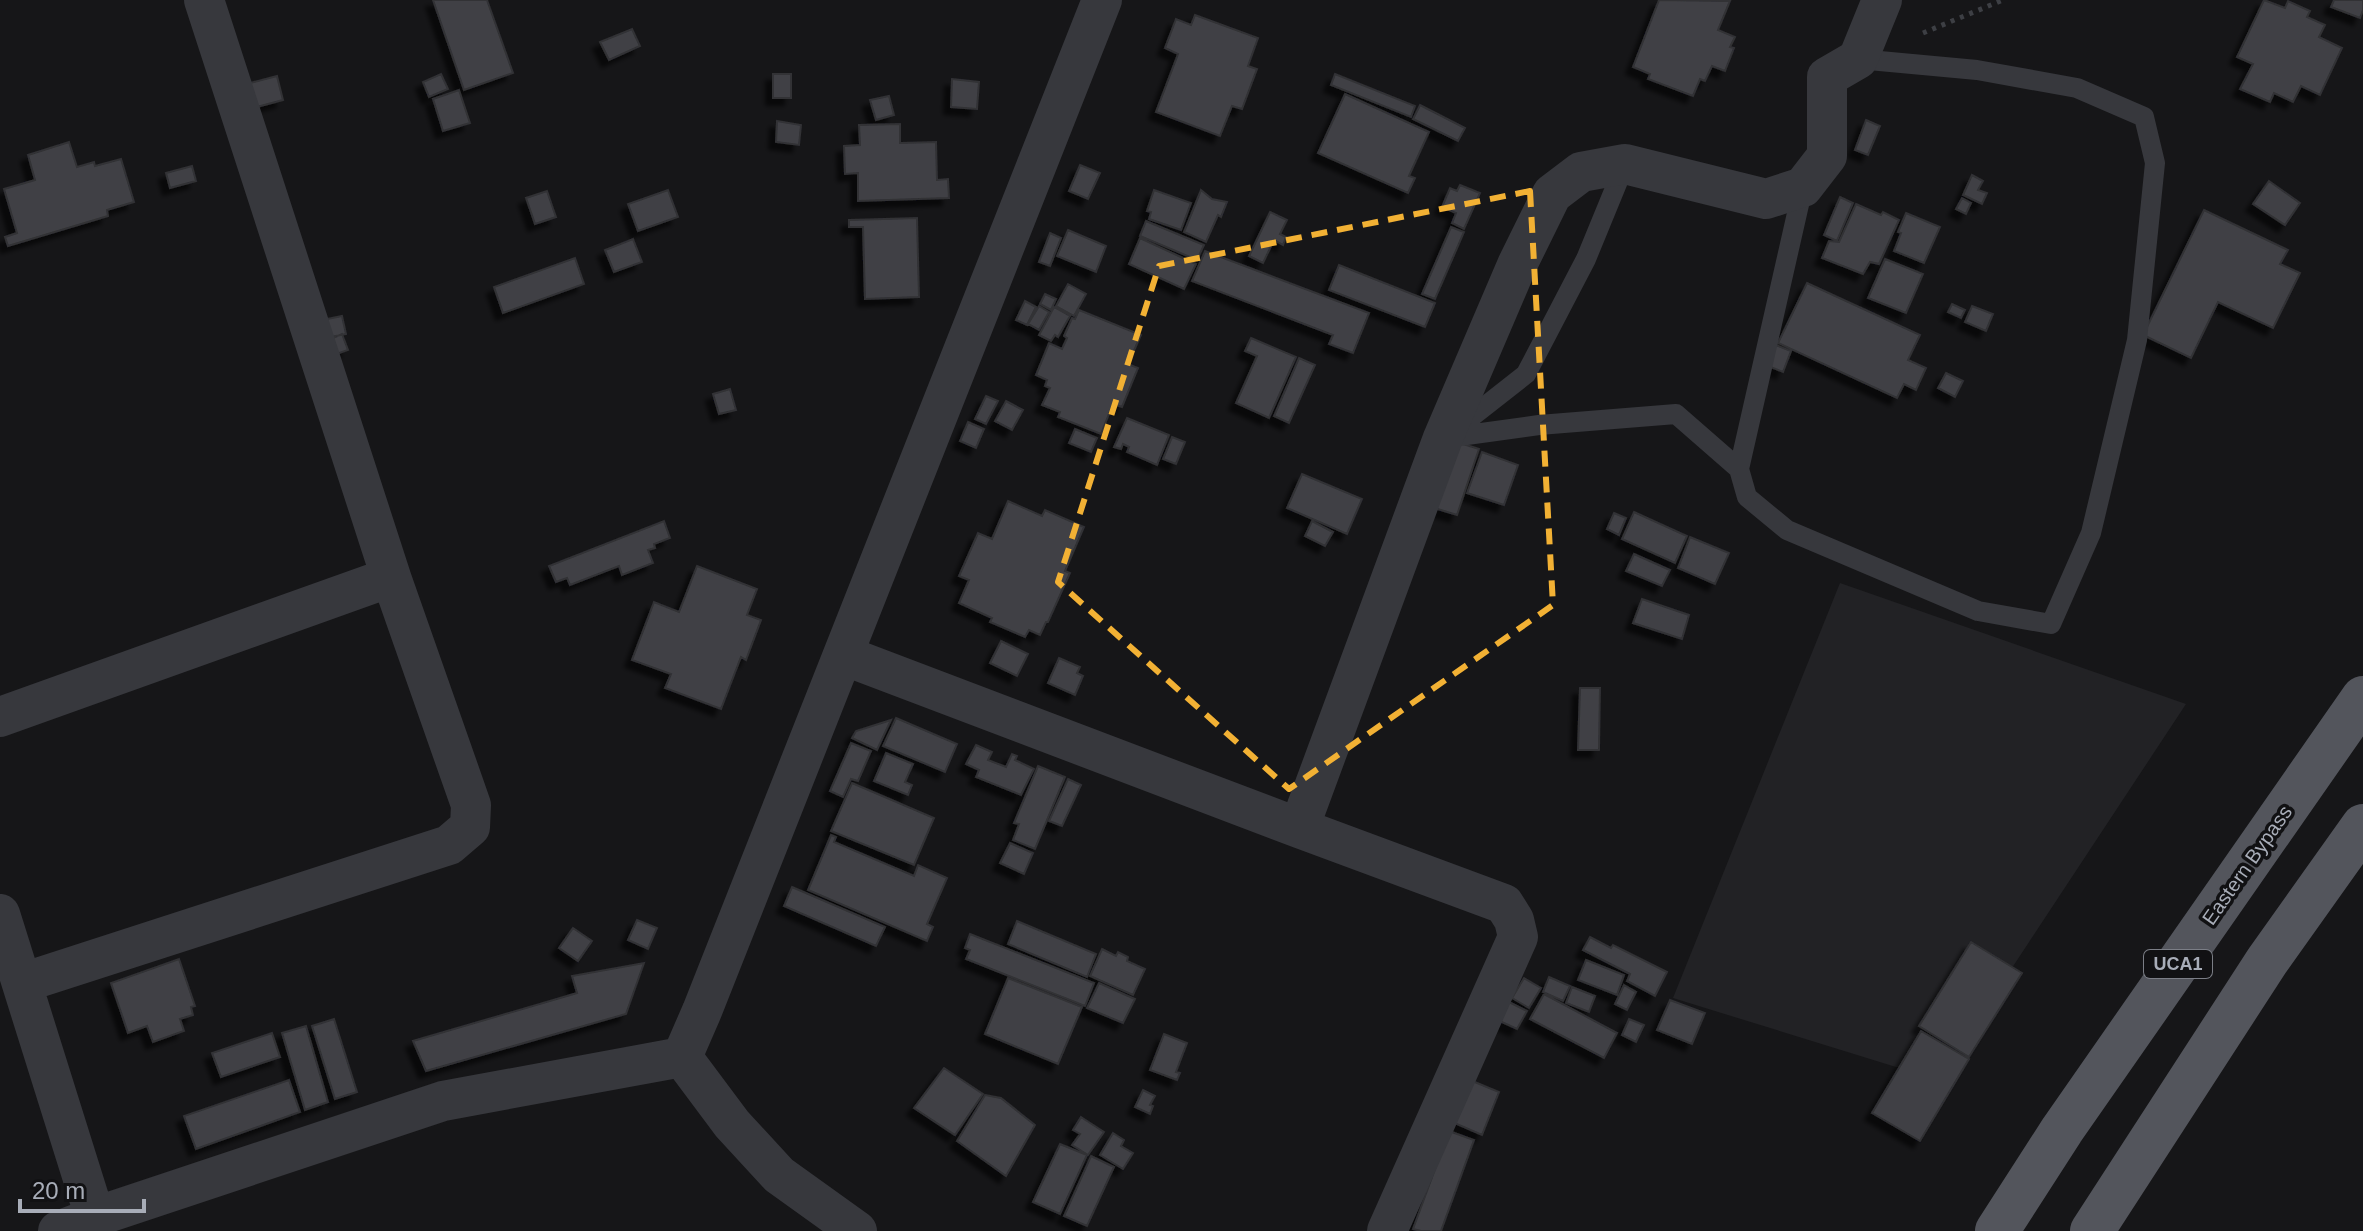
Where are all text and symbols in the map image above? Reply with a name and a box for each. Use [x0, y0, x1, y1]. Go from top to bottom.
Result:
street label: Eastern Bypass [2198, 801, 2296, 929]
road number: UCA1 [2144, 950, 2212, 978]
scale bar [20, 1163, 144, 1213]
text: 20 m [32, 1177, 85, 1204]

